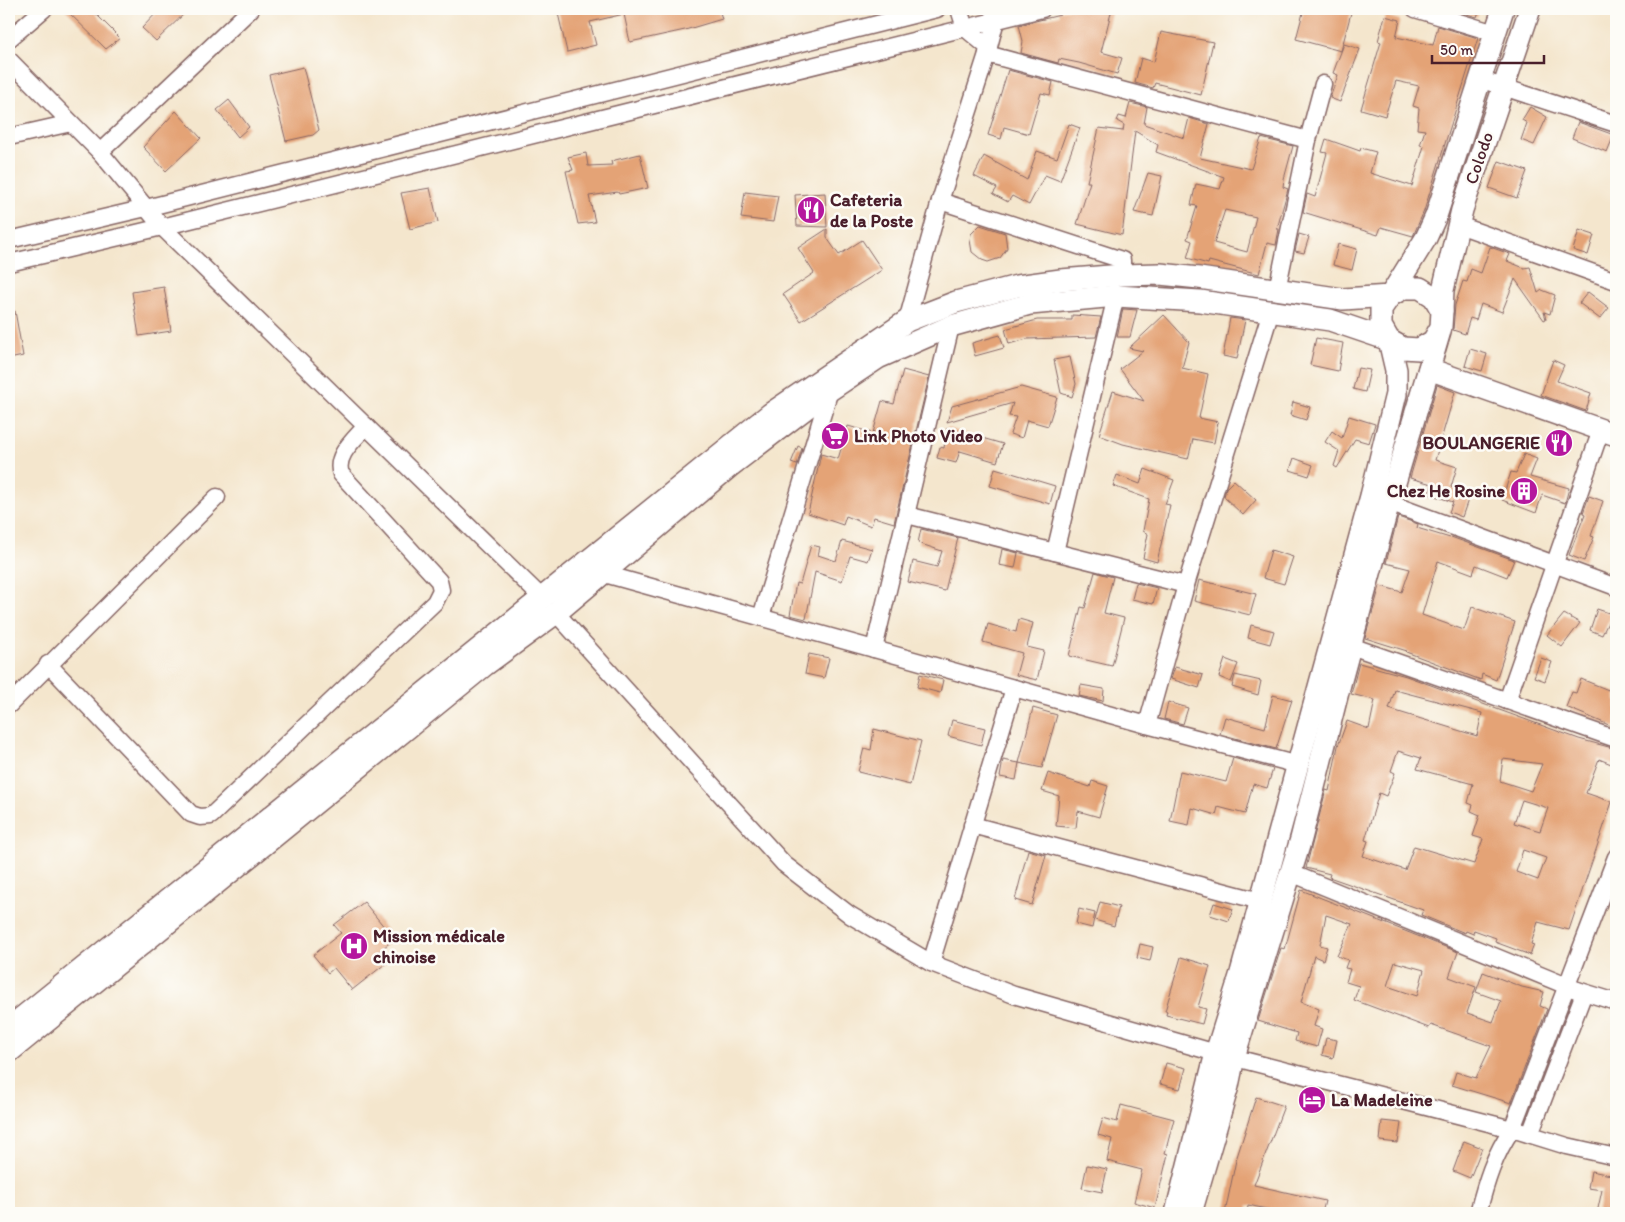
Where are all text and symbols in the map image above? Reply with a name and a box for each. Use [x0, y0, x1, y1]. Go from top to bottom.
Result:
scale bar [1432, 32, 1545, 64]
text: 50 m [1440, 41, 1473, 59]
street label: Colodo [1460, 129, 1498, 187]
place label: Cafeteria de la Poste [830, 189, 914, 232]
restaurant icon: Cafeteria de la Poste [796, 195, 826, 225]
supermarket icon: Link Photo Video [820, 421, 850, 451]
place label: Link Photo Video [854, 425, 983, 447]
restaurant icon: BOULANGERIE [1544, 428, 1574, 458]
place label: BOULANGERIE [1422, 432, 1540, 454]
building icon: Chez He Rosine [1509, 476, 1539, 506]
place label: Chez He Rosine [1387, 480, 1505, 502]
place label: Mission médicale chinoise [373, 925, 505, 968]
hospital icon: Mission médicale chinoise [339, 931, 369, 961]
hotel icon: La Madeleine [1297, 1085, 1327, 1115]
place label: La Madeleine [1331, 1089, 1433, 1111]

